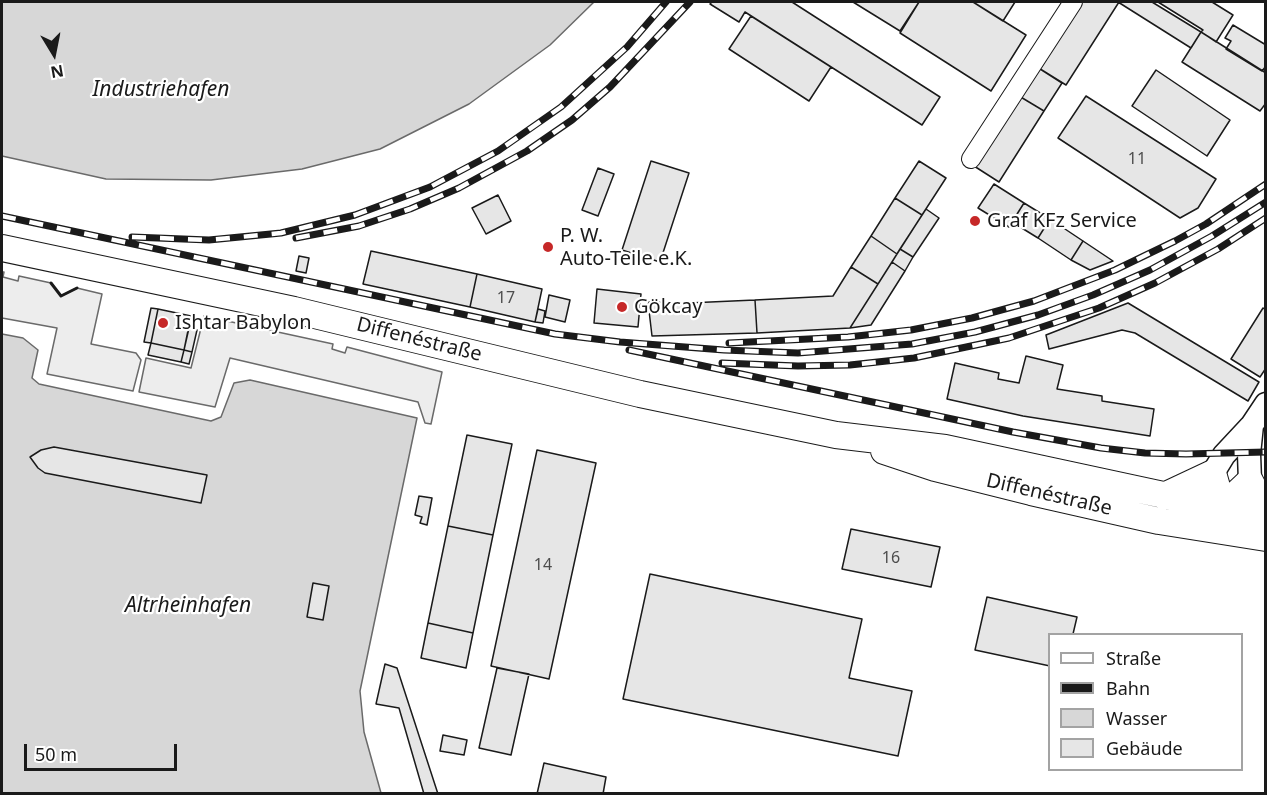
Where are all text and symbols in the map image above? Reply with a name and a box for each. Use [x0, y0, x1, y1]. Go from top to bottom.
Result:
north arrow [24, 24, 84, 84]
text: N [49, 60, 65, 84]
water label: Industriehafen [93, 77, 229, 103]
house number: 11 [1128, 149, 1146, 169]
place label: Graf KFz Service [987, 209, 1137, 233]
marker: Graf KFz Service [968, 214, 982, 228]
place label: P. W. Auto-Teile e.K. [560, 224, 692, 271]
marker: P. W. Auto-Teile e.K. [541, 240, 555, 254]
house number: 17 [497, 288, 515, 308]
place label: Gökcay [634, 295, 702, 319]
marker: Gökcay [615, 300, 629, 314]
place label: Ishtar Babylon [175, 311, 312, 335]
street label: Diffenéstraße [354, 313, 484, 367]
marker: Ishtar Babylon [156, 316, 170, 330]
street label: Diffenéstraße [984, 469, 1114, 521]
house number: 16 [882, 548, 900, 568]
house number: 14 [534, 555, 552, 575]
water label: Altrheinhafen [125, 593, 251, 619]
legend [1048, 633, 1243, 771]
text: Straße [1106, 646, 1161, 670]
text: Bahn [1106, 676, 1150, 700]
text: Wasser [1106, 706, 1167, 730]
scale bar [27, 732, 180, 770]
text: Gebäude [1106, 736, 1183, 760]
text: 50 m [35, 742, 77, 766]

